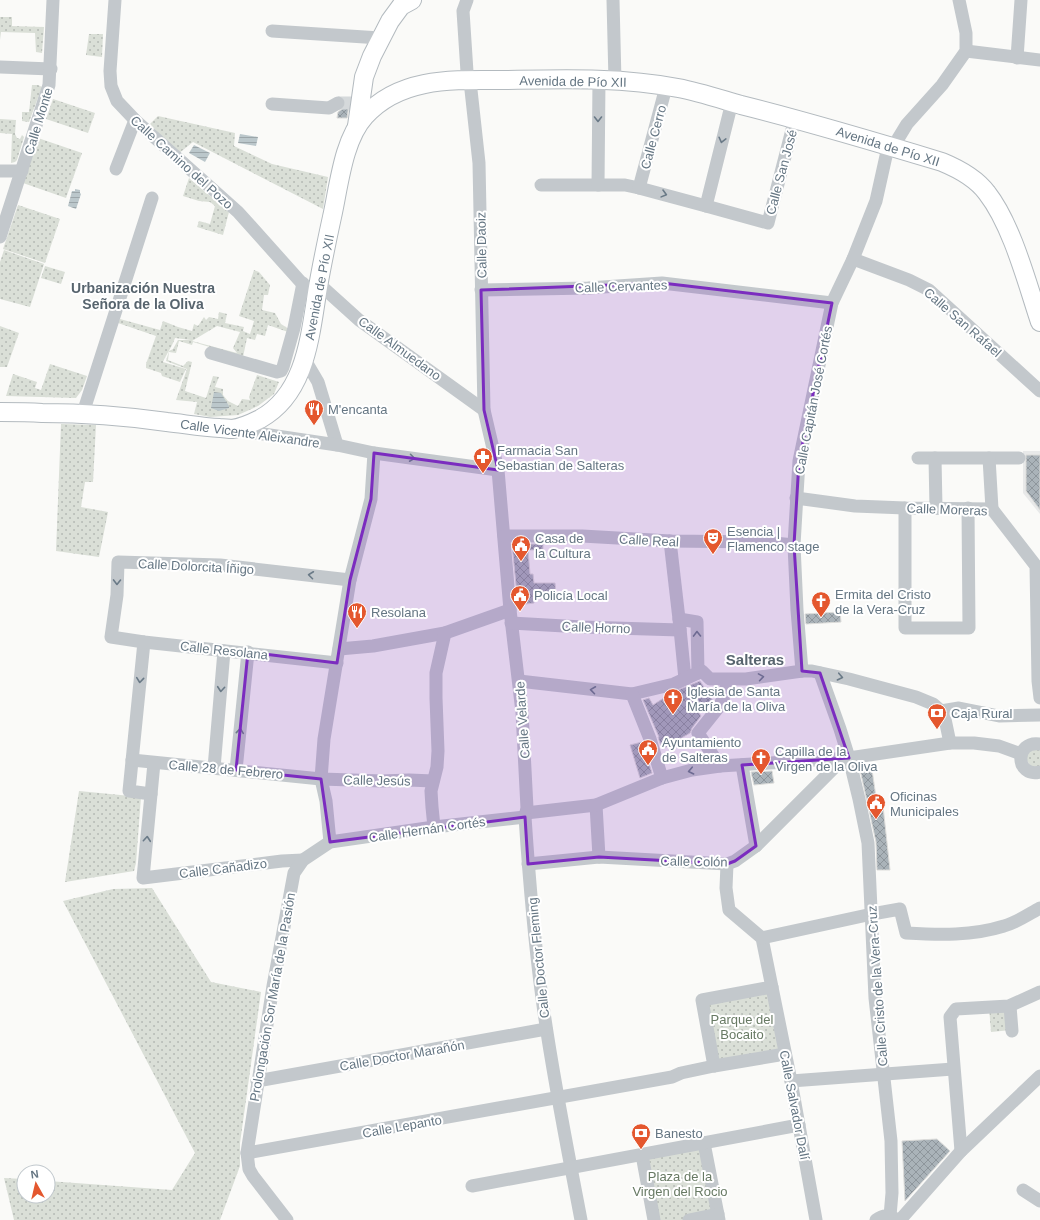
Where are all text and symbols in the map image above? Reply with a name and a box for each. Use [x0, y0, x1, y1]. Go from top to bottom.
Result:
street label: Avenida de Pío XII [519, 73, 627, 90]
street label: Calle Monte [21, 86, 56, 157]
street label: Calle Cerro [638, 103, 669, 171]
street label: Calle Camino del Pozo [128, 113, 236, 212]
one-way arrow [594, 116, 602, 122]
street label: Avenida de Pío XII [834, 124, 941, 169]
street label: Calle San José [763, 128, 800, 216]
one-way arrow [719, 137, 727, 143]
one-way arrow [660, 189, 667, 198]
street label: Calle Daoiz [473, 212, 490, 278]
street label: Avenida de Pío XII [302, 233, 337, 341]
street label: Calle Cervantes [575, 277, 668, 296]
district label: Urbanización Nuestra Señora de la Oliva [71, 280, 215, 312]
street label: Calle San Rafael [921, 285, 1004, 360]
street label: Calle Almuedano [356, 313, 444, 383]
street label: Calle Capitán José Cortés [792, 324, 835, 476]
restaurant icon: M'encanta [303, 398, 325, 426]
place label: M'encanta [328, 402, 388, 417]
street label: Calle Vicente Aleixandre [179, 416, 321, 451]
place label: Farmacia San Sebastian de Salteras [497, 443, 625, 473]
pharmacy icon: Farmacia San Sebastian de Salteras [472, 446, 494, 474]
one-way arrow [409, 453, 416, 462]
street label: Calle Moreras [906, 501, 988, 518]
place label: Esencia | Flamenco stage [727, 524, 820, 554]
theatre icon: Esencia | Flamenco stage [702, 527, 724, 555]
place label: Casa de la Cultura [535, 531, 591, 561]
street label: Calle Real [619, 531, 679, 550]
public building icon: Casa de la Cultura [510, 534, 532, 562]
street label: Calle Dolorcita Íñigo [137, 556, 254, 577]
one-way arrow [308, 571, 314, 580]
one-way arrow [113, 579, 122, 585]
public building icon: Policía Local [509, 584, 531, 612]
place label: Ermita del Cristo de la Vera-Cruz [835, 587, 931, 617]
place label: Policía Local [534, 588, 608, 603]
church icon: Ermita del Cristo de la Vera-Cruz [810, 590, 832, 618]
restaurant icon: Resolana [346, 601, 368, 629]
place label: Resolana [371, 605, 427, 620]
street label: Calle Horno [561, 619, 631, 636]
one-way arrow [693, 631, 701, 637]
street label: Calle Resolana [179, 638, 269, 663]
district label: Salteras [726, 651, 784, 668]
one-way arrow [837, 672, 843, 680]
one-way arrow [758, 673, 764, 682]
one-way arrow [136, 677, 145, 683]
street label: Calle Velarde [512, 681, 533, 759]
place label: Iglesia de Santa María de la Oliva [687, 684, 786, 714]
one-way arrow [216, 686, 225, 692]
one-way arrow [590, 686, 596, 695]
church icon: Iglesia de Santa María de la Oliva [662, 687, 684, 715]
bank icon: Caja Rural [926, 702, 948, 730]
place label: Caja Rural [951, 706, 1013, 721]
one-way arrow [235, 728, 244, 734]
place label: Ayuntamiento de Salteras [662, 735, 741, 765]
public building icon: Ayuntamiento de Salteras [637, 738, 659, 766]
place label: Capilla de la Virgen de la Oliva [775, 744, 878, 774]
church icon: Capilla de la Virgen de la Oliva [750, 747, 772, 775]
street label: Calle 28 de Febrero [168, 757, 284, 782]
one-way arrow [688, 767, 694, 775]
street label: Calle Jesús [343, 772, 411, 789]
place label: Oficinas Municipales [890, 789, 959, 819]
public building icon: Oficinas Municipales [865, 792, 887, 820]
street label: Calle Hernán Cortés [368, 814, 487, 845]
one-way arrow [142, 836, 151, 842]
street label: Calle Colón [660, 853, 728, 870]
street label: Calle Cañadizo [178, 856, 268, 881]
street label: Prolongación Sor María de la Pasión [247, 892, 298, 1103]
street label: Calle Doctor Fleming [525, 897, 552, 1019]
street label: Calle Cristo de la Vera-Cruz [864, 905, 891, 1067]
park label: Parque del Bocaito [711, 1012, 774, 1042]
street label: Calle Doctor Marañón [339, 1037, 466, 1074]
street label: Calle Salvador Dalí [777, 1049, 813, 1162]
street label: Calle Lepanto [361, 1112, 443, 1141]
bank icon: Banesto [630, 1122, 652, 1150]
place label: Banesto [655, 1126, 703, 1141]
north arrow [16, 1164, 56, 1204]
text: N [30, 1168, 39, 1181]
park label: Plaza de la Virgen del Rocio [632, 1169, 728, 1199]

